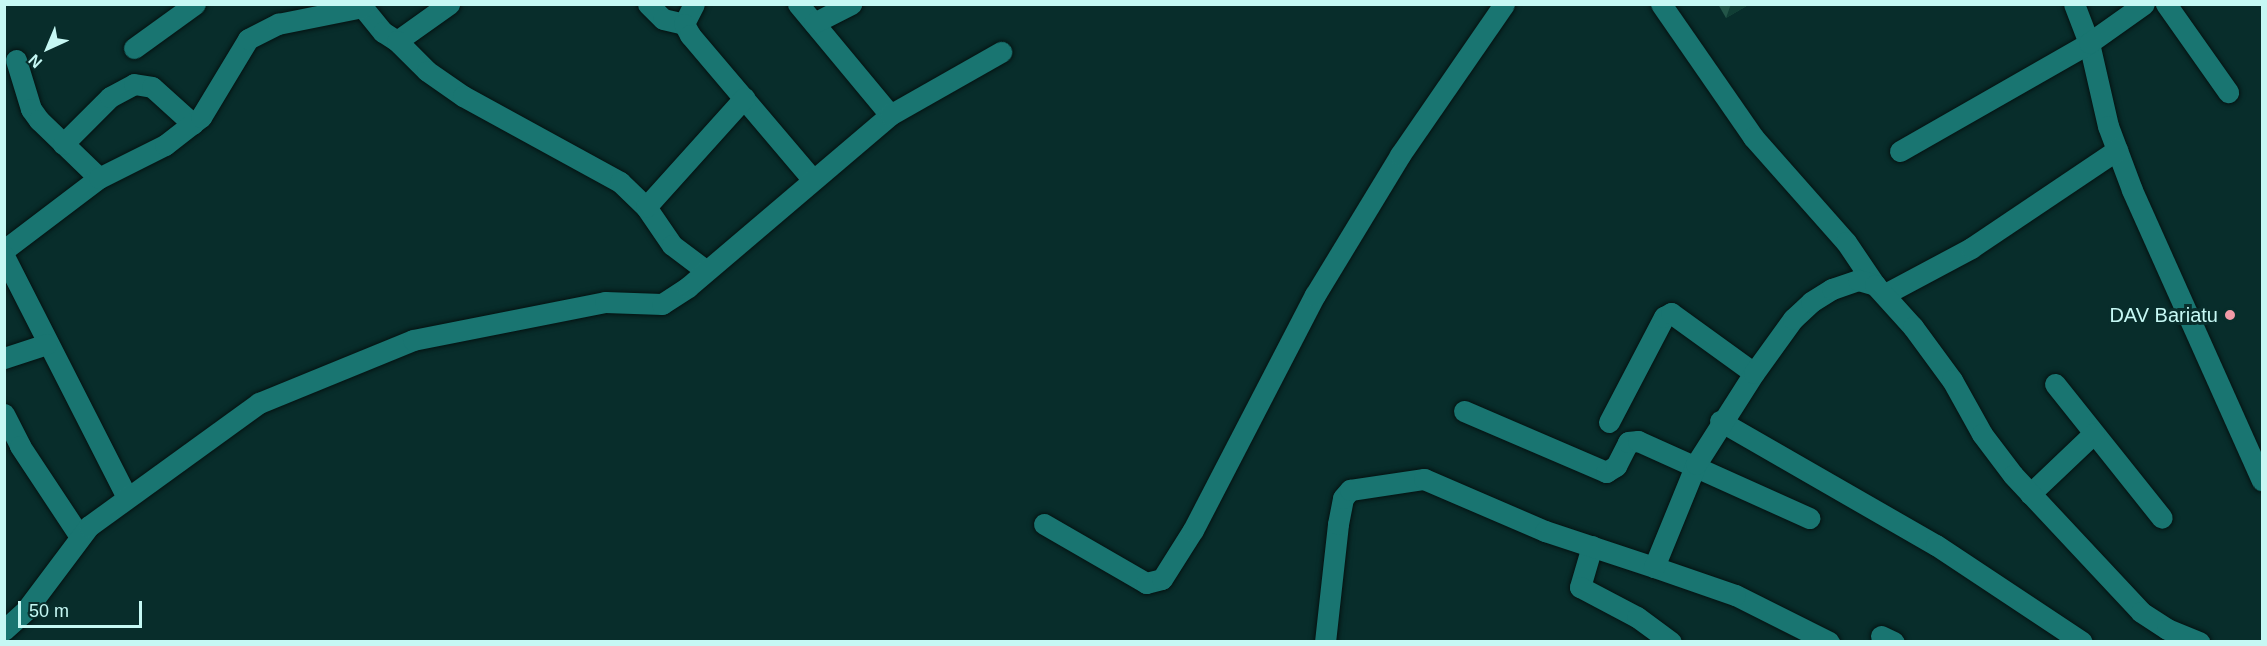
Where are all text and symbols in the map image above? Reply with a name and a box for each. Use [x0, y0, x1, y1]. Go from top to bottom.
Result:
north arrow [18, 18, 78, 78]
text: N [25, 51, 45, 71]
place label: DAV Bariatu [2109, 303, 2218, 327]
marker: DAV Bariatu [2223, 308, 2237, 322]
scale bar [21, 589, 146, 627]
text: 50 m [29, 601, 69, 621]

